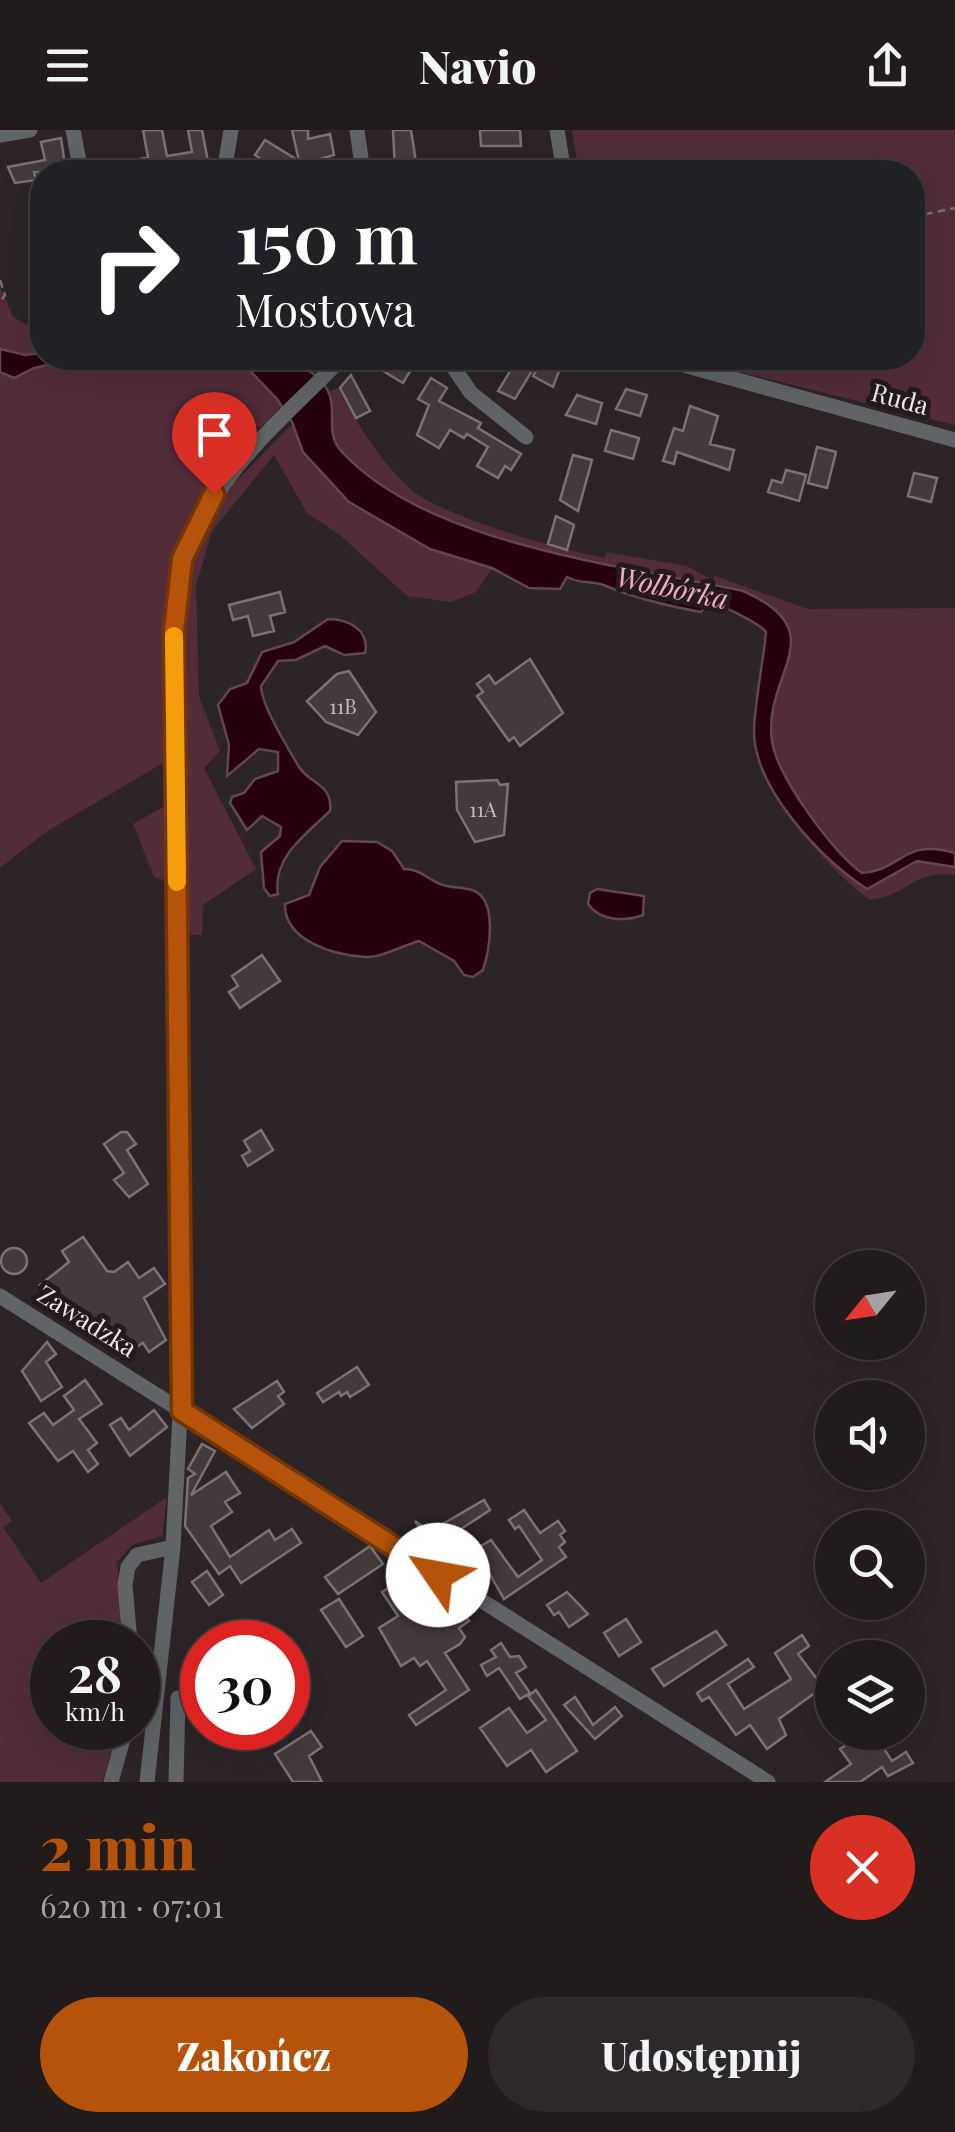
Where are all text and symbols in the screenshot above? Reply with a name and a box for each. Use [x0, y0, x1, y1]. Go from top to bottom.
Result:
text: Navio [418, 35, 537, 95]
icon: menu [40, 38, 95, 93]
icon: share [860, 38, 915, 93]
text: 150 m [235, 188, 418, 282]
icon: right [70, 200, 200, 330]
text: Mostowa [235, 278, 415, 338]
street label: Ruda [868, 374, 933, 421]
pin [172, 392, 257, 495]
icon: arrive [187, 407, 242, 462]
water label: Wolbórka [613, 557, 732, 616]
house number: 11B [329, 692, 357, 719]
house number: 11A [469, 795, 497, 822]
north arrow [815, 1250, 925, 1360]
map controls [815, 1250, 925, 1750]
street label: Zawadzka [32, 1276, 144, 1363]
button: sound [815, 1380, 925, 1490]
button: search [815, 1510, 925, 1620]
position arrow [386, 1523, 490, 1627]
speed limit sign: 30 [180, 1620, 310, 1750]
text: 28 [68, 1639, 122, 1706]
button: layers [815, 1640, 925, 1750]
text: km/h [65, 1694, 125, 1727]
text: 2 min [40, 1805, 196, 1885]
button: close [810, 1815, 915, 1920]
text: 620 m · 07:01 [40, 1883, 224, 1926]
button: Zakończ [40, 1997, 468, 2112]
button: Udostępnij [488, 1997, 915, 2112]

